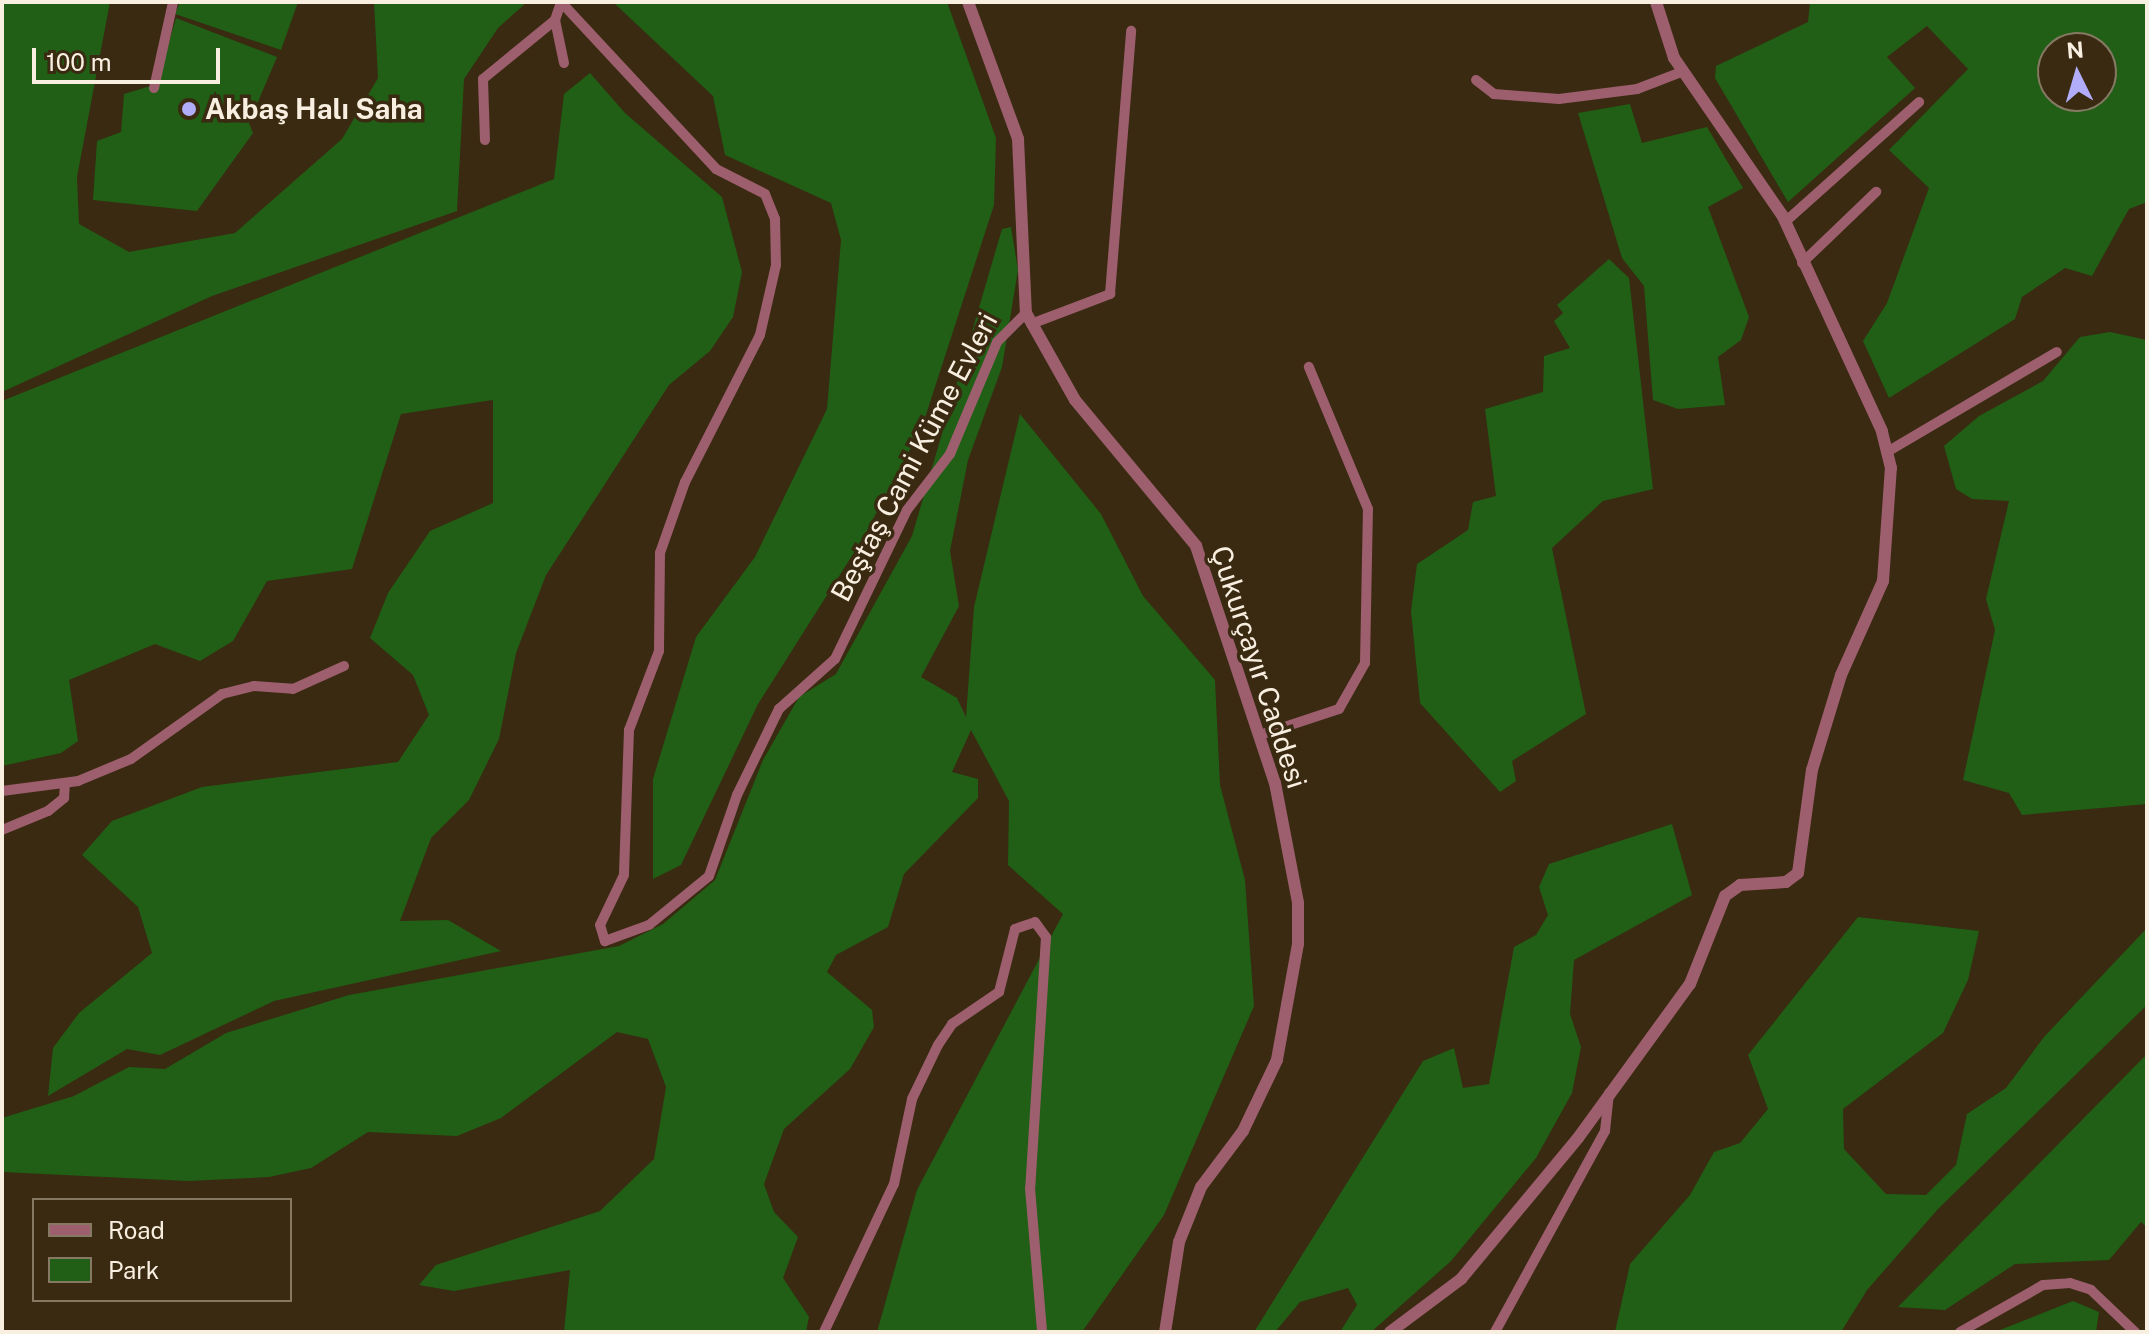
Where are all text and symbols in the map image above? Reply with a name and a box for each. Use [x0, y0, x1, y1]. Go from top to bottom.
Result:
scale bar [36, 32, 224, 82]
north arrow [2037, 32, 2117, 112]
text: N [2065, 36, 2085, 64]
text: 100 m [46, 48, 112, 76]
place label: Akbaş Halı Saha [205, 92, 423, 126]
marker: Akbaş Halı Saha [180, 100, 198, 118]
street label: Beştaş Cami Küme Evleri [824, 307, 1004, 607]
street label: Çukurçayır Caddesi [1204, 542, 1314, 792]
legend [32, 1198, 292, 1302]
text: Road [108, 1216, 165, 1244]
text: Park [108, 1256, 159, 1284]

